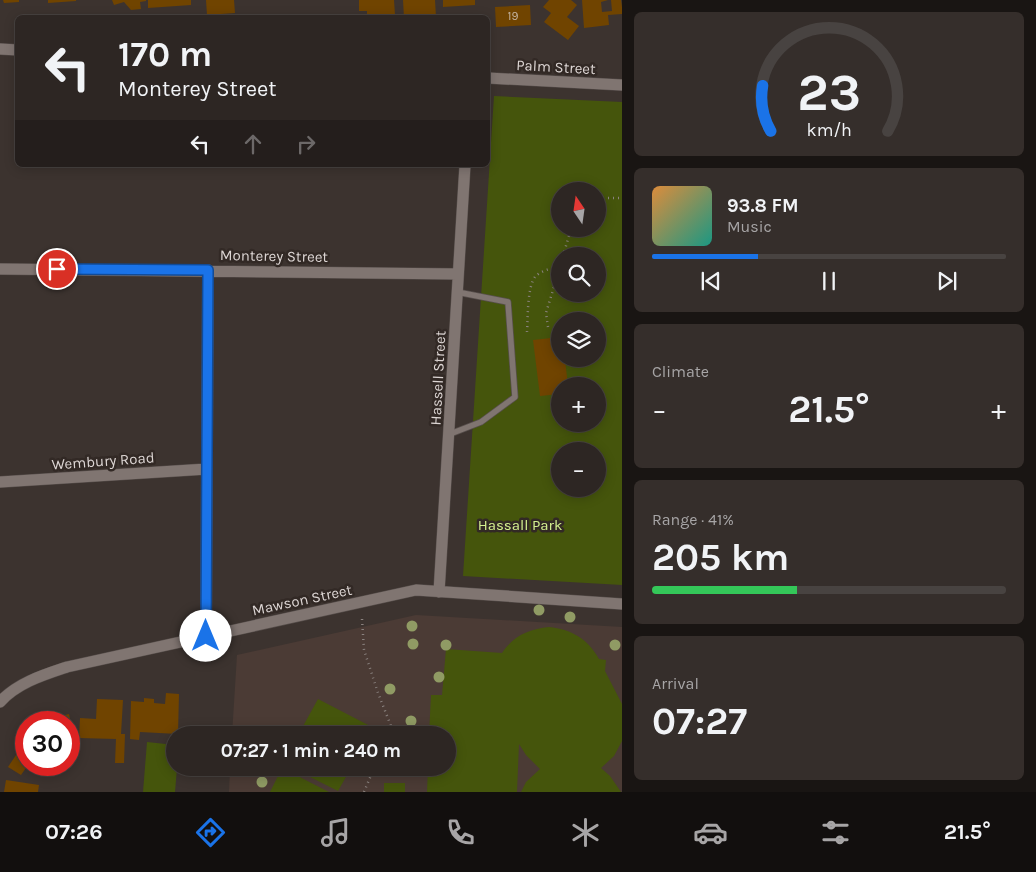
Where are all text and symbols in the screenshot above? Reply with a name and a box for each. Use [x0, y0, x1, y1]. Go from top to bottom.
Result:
house number: 19 [508, 9, 518, 23]
text: 170 m [118, 34, 212, 75]
icon: left [35, 35, 100, 100]
street label: Palm Street [516, 56, 597, 78]
text: 23 [797, 62, 861, 123]
text: Monterey Street [118, 76, 277, 102]
text: km/h [806, 120, 852, 141]
icon: left [186, 130, 214, 158]
icon: ahead [239, 130, 267, 158]
icon: right [292, 130, 320, 158]
north arrow [551, 182, 606, 238]
map controls [551, 182, 606, 497]
text: 93.8 FM [727, 195, 799, 217]
text: Music [727, 217, 772, 236]
street label: Monterey Street [220, 246, 329, 266]
button: search [551, 247, 606, 302]
pin [36, 248, 78, 290]
icon: arrive [43, 255, 71, 283]
icon: previous [697, 267, 725, 295]
icon: pause [815, 267, 843, 295]
icon: next [933, 267, 961, 295]
button: layers [551, 312, 606, 367]
street label: Hassell Street [427, 330, 449, 426]
text: Climate [652, 362, 709, 381]
button: + [551, 377, 606, 432]
text: 21.5° [788, 387, 870, 432]
text: − [652, 393, 667, 426]
text: + [991, 393, 1006, 426]
button: − [551, 442, 606, 497]
street label: Wembury Road [51, 448, 155, 474]
text: Range · 41% [652, 510, 734, 529]
park label: Hassall Park [478, 516, 562, 534]
text: 205 km [652, 535, 789, 580]
street label: Mawson Street [250, 581, 354, 619]
position arrow [179, 609, 231, 661]
text: Arrival [652, 674, 699, 693]
text: 07:27 [652, 699, 747, 744]
speed limit sign: 30 [15, 711, 80, 776]
text: 07:27 · 1 min · 240 m [221, 740, 401, 762]
icon: directions [193, 815, 228, 850]
icon: music [318, 815, 353, 850]
icon: phone [443, 815, 478, 850]
icon: climate [568, 815, 603, 850]
icon: car [693, 815, 728, 850]
icon: filters [818, 815, 853, 850]
text: 07:26 [45, 819, 103, 845]
text: 21.5° [944, 819, 991, 845]

